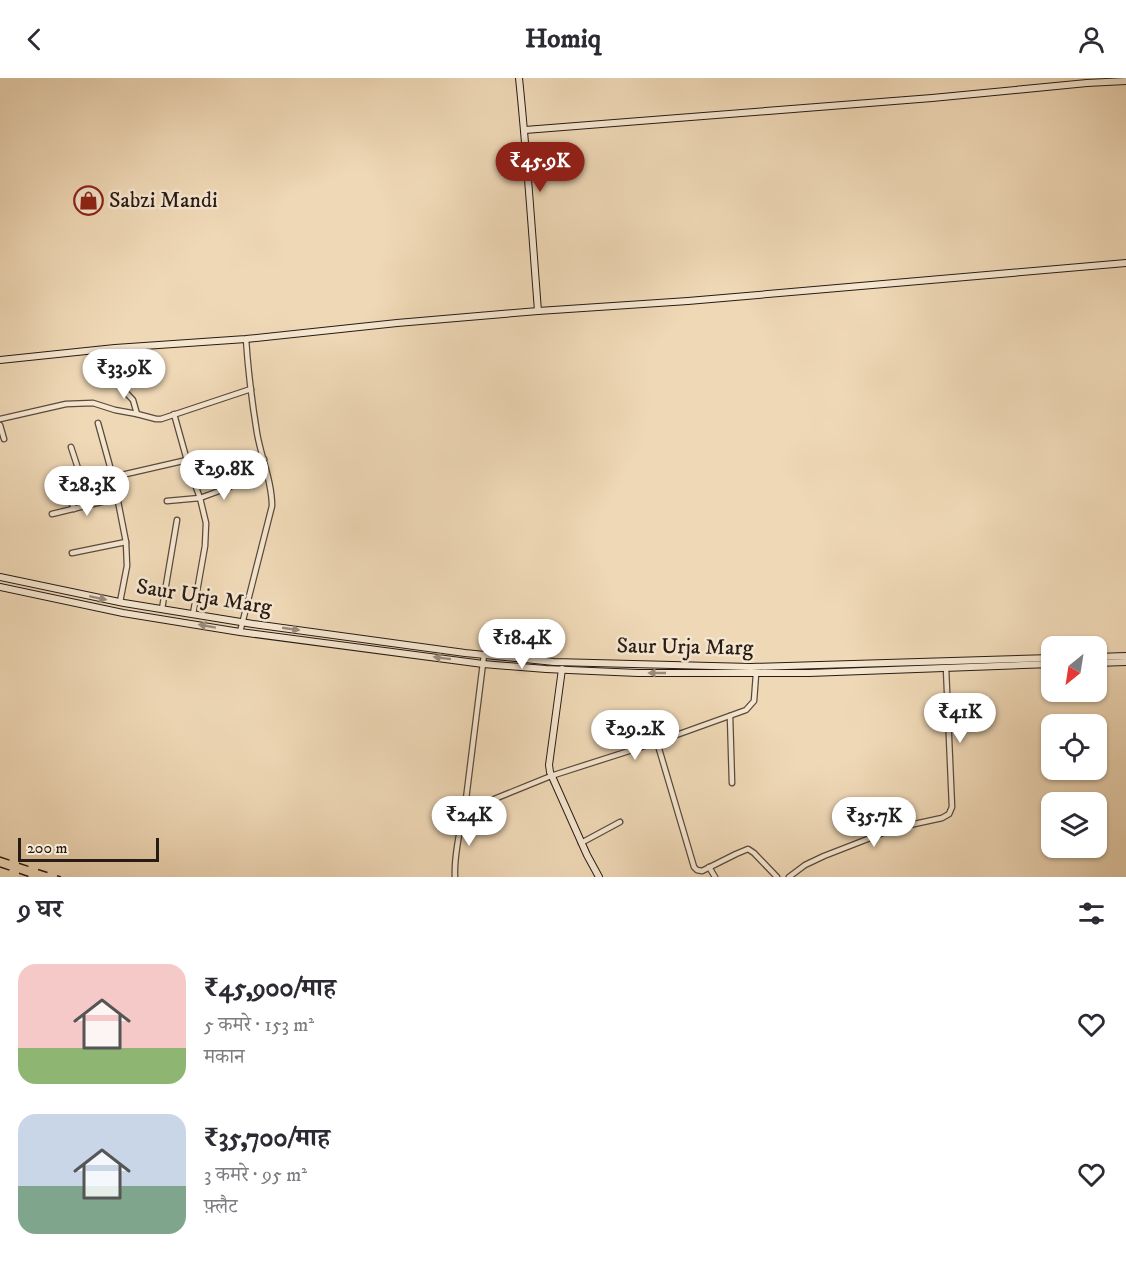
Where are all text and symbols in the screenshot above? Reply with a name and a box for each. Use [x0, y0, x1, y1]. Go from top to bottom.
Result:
text: Homiq [525, 22, 601, 56]
icon: back [18, 23, 51, 56]
icon: person [1075, 23, 1108, 56]
pin: ₹45.9K [491, 142, 589, 193]
text: ₹45.9K [510, 149, 570, 174]
shop icon: Sabzi Mandi [72, 184, 104, 216]
place label: Sabzi Mandi [109, 187, 218, 214]
pin: ₹33.9K [75, 349, 173, 400]
text: ₹33.9K [97, 356, 152, 381]
pin: ₹29.8K [175, 450, 273, 501]
text: ₹29.8K [194, 457, 254, 482]
pin: ₹28.3K [38, 466, 136, 517]
text: ₹28.3K [58, 473, 116, 498]
street label: Saur Urja Marg [134, 573, 274, 621]
one-way arrow [89, 594, 108, 603]
pin: ₹18.4K [473, 619, 571, 670]
one-way arrow [197, 622, 216, 631]
one-way arrow [281, 624, 300, 633]
text: ₹18.4K [492, 626, 552, 651]
street label: Saur Urja Marg [616, 632, 754, 662]
north arrow [1041, 636, 1107, 702]
map controls [1041, 636, 1107, 858]
one-way arrow [432, 654, 451, 663]
one-way arrow [648, 668, 667, 678]
pin: ₹41K [924, 693, 996, 744]
text: ₹41K [938, 700, 982, 725]
pin: ₹29.2K [586, 710, 684, 761]
button: locate [1041, 714, 1107, 780]
text: ₹29.2K [605, 717, 665, 742]
button: layers [1041, 792, 1107, 858]
pin: ₹24K [433, 796, 505, 847]
pin: ₹35.7K [825, 797, 923, 848]
text: ₹24K [446, 803, 492, 828]
text: ₹35.7K [846, 804, 902, 829]
scale bar [18, 835, 159, 862]
text: 200 m [27, 838, 68, 858]
text: 9 घर [18, 893, 62, 926]
icon: filters [1075, 897, 1108, 930]
text: ₹45,900/माह [204, 972, 336, 1005]
icon: home [66, 988, 138, 1060]
icon: heart [1075, 1008, 1108, 1041]
text: 5 कमरे · 153 m² [204, 1013, 314, 1038]
text: मकान [204, 1045, 245, 1070]
text: ₹35,700/माह [204, 1122, 330, 1155]
icon: home [66, 1138, 138, 1210]
icon: heart [1075, 1158, 1108, 1191]
text: 3 कमरे · 95 m² [204, 1163, 307, 1188]
text: फ़्लैट [204, 1195, 237, 1220]

